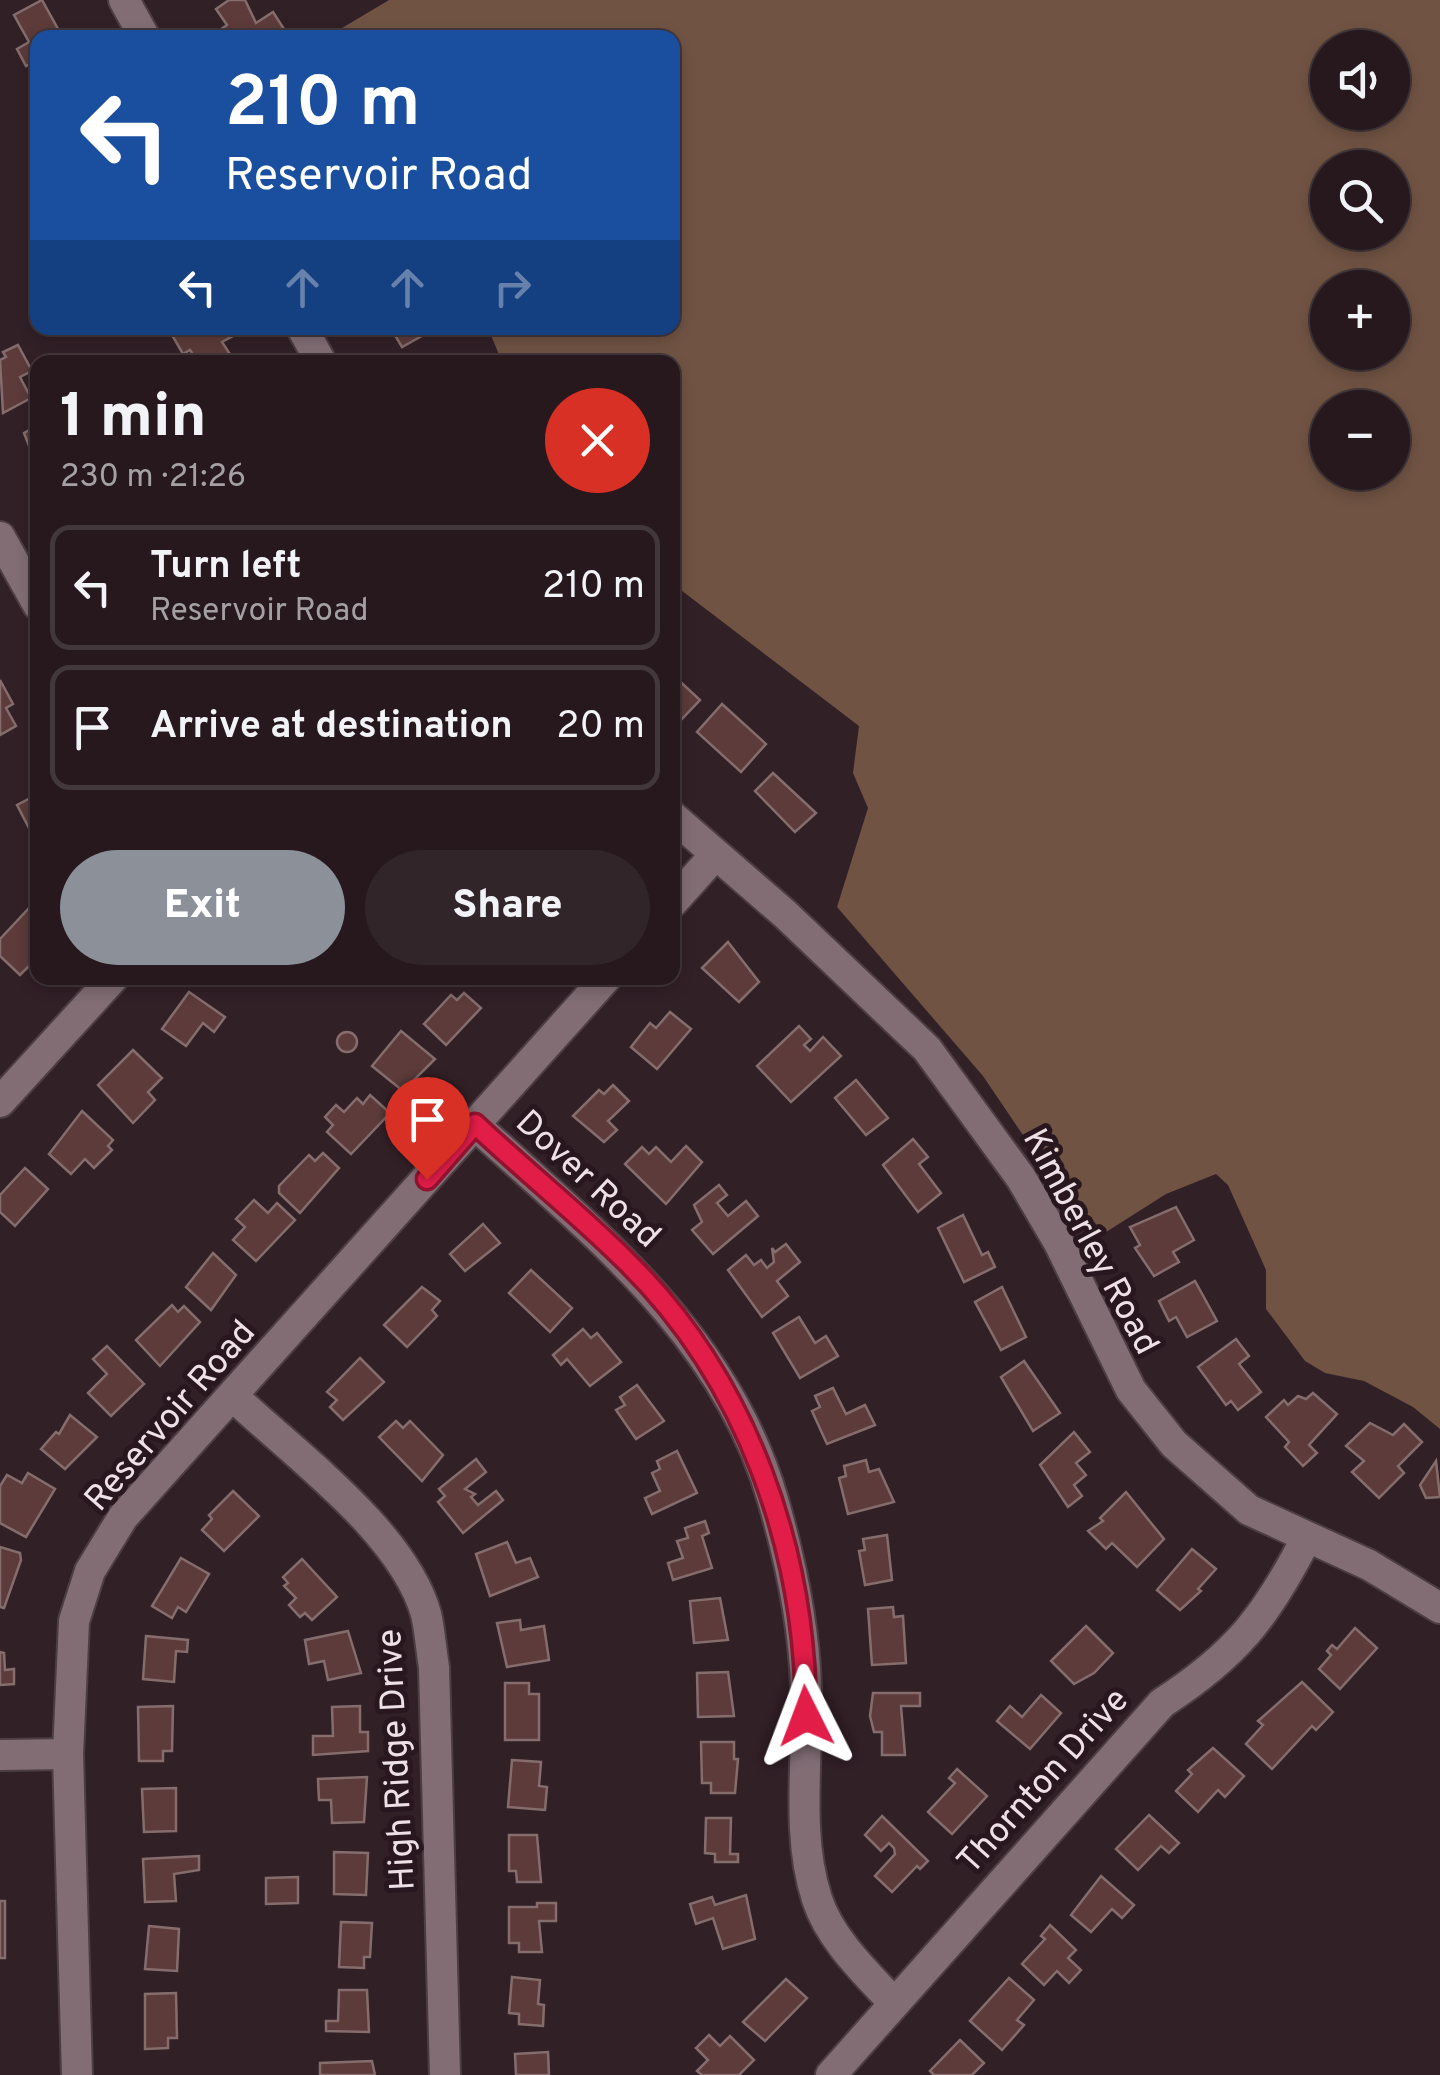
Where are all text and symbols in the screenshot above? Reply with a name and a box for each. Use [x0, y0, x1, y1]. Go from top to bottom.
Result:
map controls [1310, 30, 1410, 490]
button: sound [1310, 30, 1410, 130]
text: 210 m [225, 62, 421, 151]
icon: left [60, 70, 190, 200]
text: Reservoir Road [225, 149, 532, 206]
button: search [1310, 150, 1410, 250]
icon: left [170, 260, 225, 315]
icon: ahead [275, 260, 330, 315]
icon: ahead [380, 260, 435, 315]
icon: right [485, 260, 540, 315]
button: + [1310, 270, 1410, 370]
text: 1 min [60, 382, 207, 458]
button: close [545, 388, 650, 493]
button: − [1310, 390, 1410, 490]
text: 230 m · 21:26 [60, 458, 246, 498]
text: Turn left [150, 543, 302, 592]
icon: left [65, 560, 120, 615]
text: 210 m [542, 563, 645, 612]
text: Reservoir Road [150, 592, 369, 632]
icon: arrive [65, 700, 120, 755]
text: Arrive at destination [150, 703, 513, 752]
text: 20 m [556, 703, 645, 752]
button: Exit [60, 850, 345, 965]
button: Share [365, 850, 650, 965]
pin [385, 1077, 470, 1180]
icon: arrive [400, 1092, 455, 1147]
street label: Dover Road [505, 1102, 669, 1259]
street label: Kimberley Road [1011, 1122, 1167, 1363]
street label: Reservoir Road [76, 1312, 266, 1522]
street label: High Ridge Drive [369, 1628, 427, 1892]
position arrow [754, 1664, 858, 1768]
street label: Thornton Drive [949, 1680, 1139, 1884]

